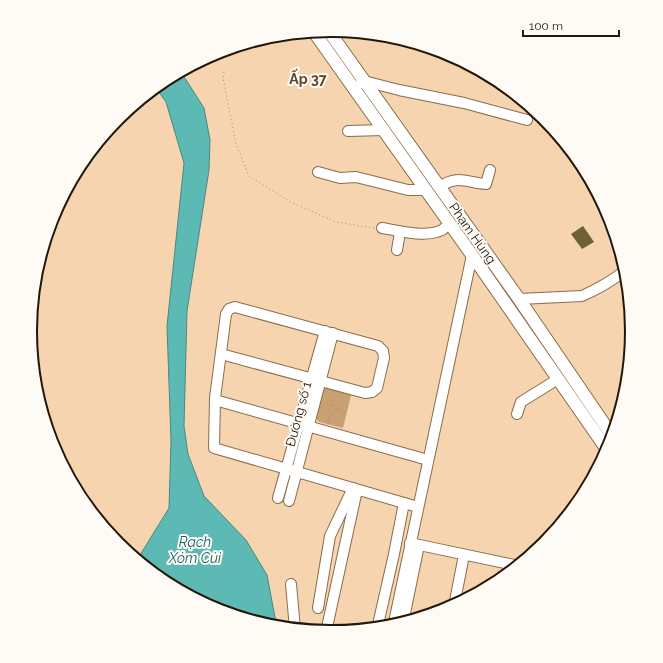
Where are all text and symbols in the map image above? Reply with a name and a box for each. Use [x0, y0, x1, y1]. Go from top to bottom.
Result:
scale bar [523, 12, 619, 38]
text: 100 m [529, 19, 563, 33]
district label: Ấp 37 [289, 68, 327, 87]
street label: Phạm Hùng [446, 200, 499, 267]
street label: Đường số 1 [283, 380, 314, 448]
water label: Rạch Xóm Củi [168, 534, 222, 566]

